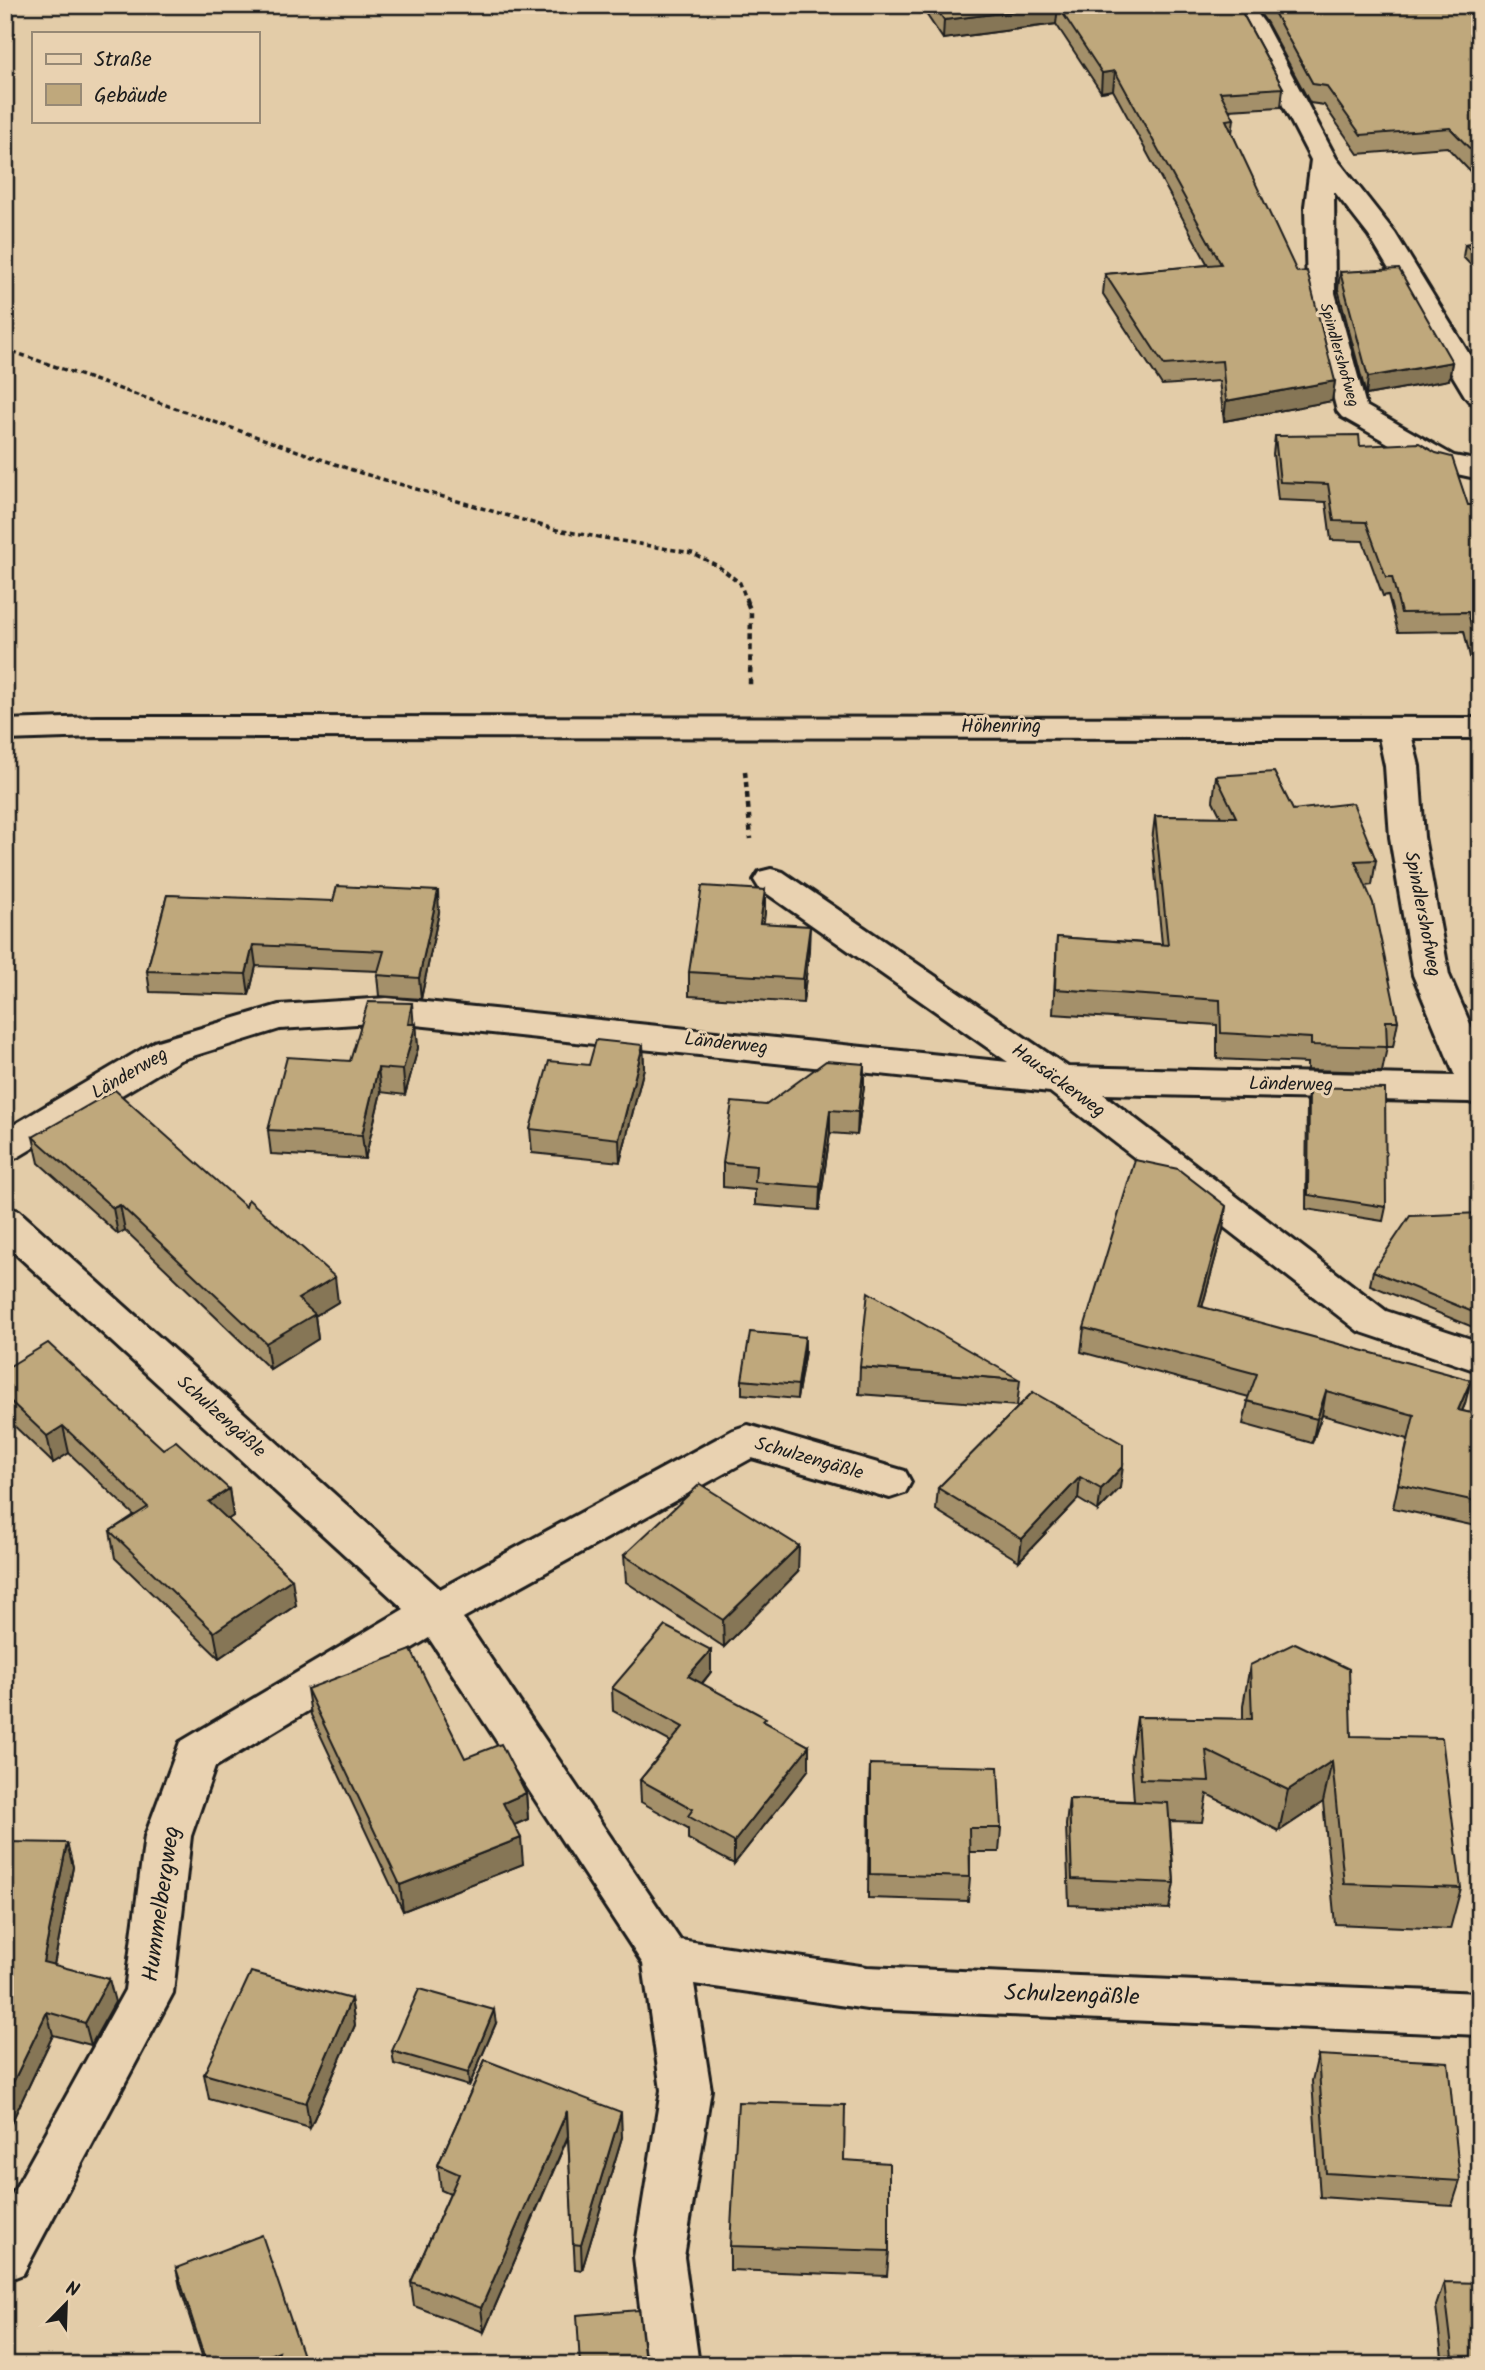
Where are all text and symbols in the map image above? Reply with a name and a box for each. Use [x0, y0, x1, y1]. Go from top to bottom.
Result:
legend [32, 32, 259, 122]
text: Straße [94, 44, 152, 77]
text: Gebäude [94, 80, 168, 113]
street label: Spindlershofweg [1312, 300, 1366, 410]
street label: Höhenring [961, 712, 1041, 742]
street label: Spindlershofweg [1395, 849, 1449, 979]
street label: Länderweg [683, 1025, 769, 1063]
street label: Hausäckerweg [1005, 1036, 1111, 1126]
street label: Länderweg [86, 1040, 174, 1108]
street label: Länderweg [1249, 1069, 1333, 1101]
street label: Schulzengäßle [169, 1368, 273, 1466]
street label: Schulzengäßle [751, 1429, 867, 1489]
street label: Hummelbergweg [133, 1824, 191, 1984]
street label: Schulzengäßle [1004, 1976, 1140, 2016]
north arrow [32, 2268, 102, 2338]
text: N [60, 2274, 83, 2306]

